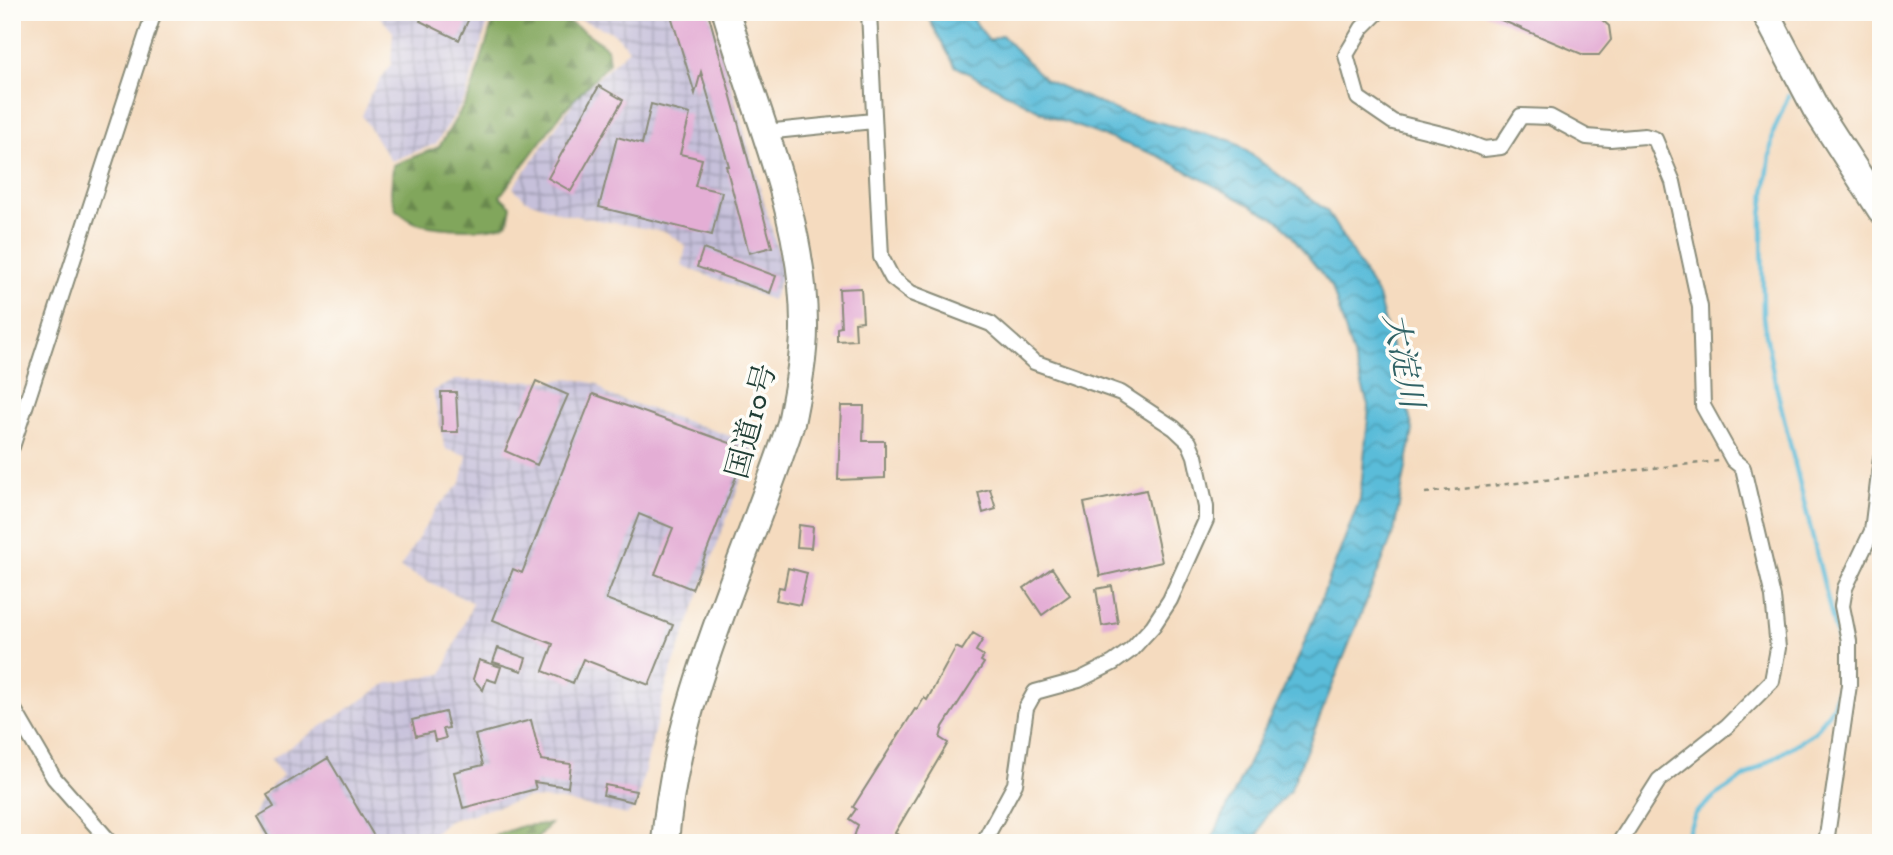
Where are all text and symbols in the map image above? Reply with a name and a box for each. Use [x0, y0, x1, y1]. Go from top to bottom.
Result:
water label: 大淀川 [1373, 309, 1431, 414]
street label: 国道10号 [719, 360, 785, 483]

